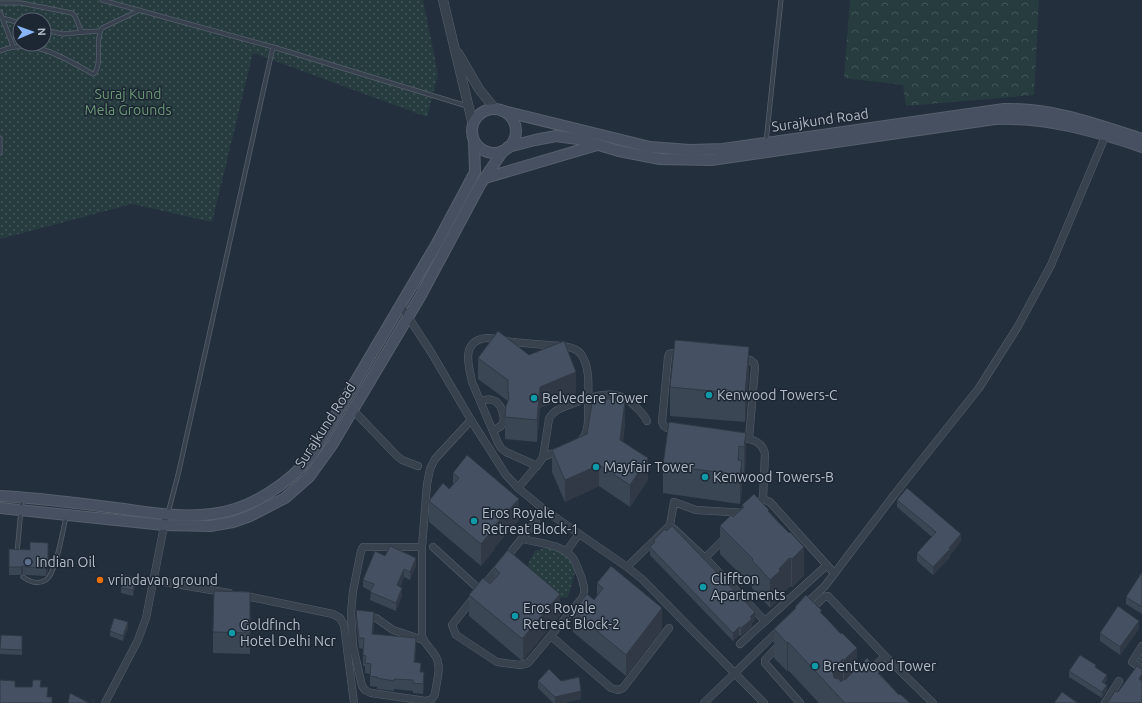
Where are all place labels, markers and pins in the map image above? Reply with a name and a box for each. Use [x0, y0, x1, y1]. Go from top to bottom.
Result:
place label: Kenwood Towers-C [717, 387, 838, 403]
place label: Belvedere Tower [542, 390, 649, 406]
marker: Kenwood Towers-C [704, 390, 714, 400]
marker: Belvedere Tower [529, 393, 539, 403]
place label: Mayfair Tower [604, 459, 694, 475]
marker: Mayfair Tower [591, 462, 601, 472]
place label: Kenwood Towers-B [713, 469, 834, 485]
marker: Kenwood Towers-B [700, 472, 710, 482]
place label: Eros Royale Retreat Block-1 [482, 505, 579, 537]
marker: Eros Royale Retreat Block-1 [469, 516, 479, 526]
place label: Indian Oil [36, 554, 96, 570]
marker: Indian Oil [23, 557, 33, 567]
place label: Cliffton Apartments [711, 571, 786, 603]
place label: vrindavan ground [108, 572, 218, 588]
marker: vrindavan ground [95, 575, 105, 585]
marker: Cliffton Apartments [698, 582, 708, 592]
place label: Eros Royale Retreat Block-2 [523, 600, 620, 632]
marker: Eros Royale Retreat Block-2 [510, 611, 520, 621]
place label: Goldfinch Hotel Delhi Ncr [240, 617, 336, 649]
marker: Goldfinch Hotel Delhi Ncr [227, 628, 237, 638]
place label: Brentwood Tower [823, 658, 937, 674]
marker: Brentwood Tower [810, 661, 820, 671]

